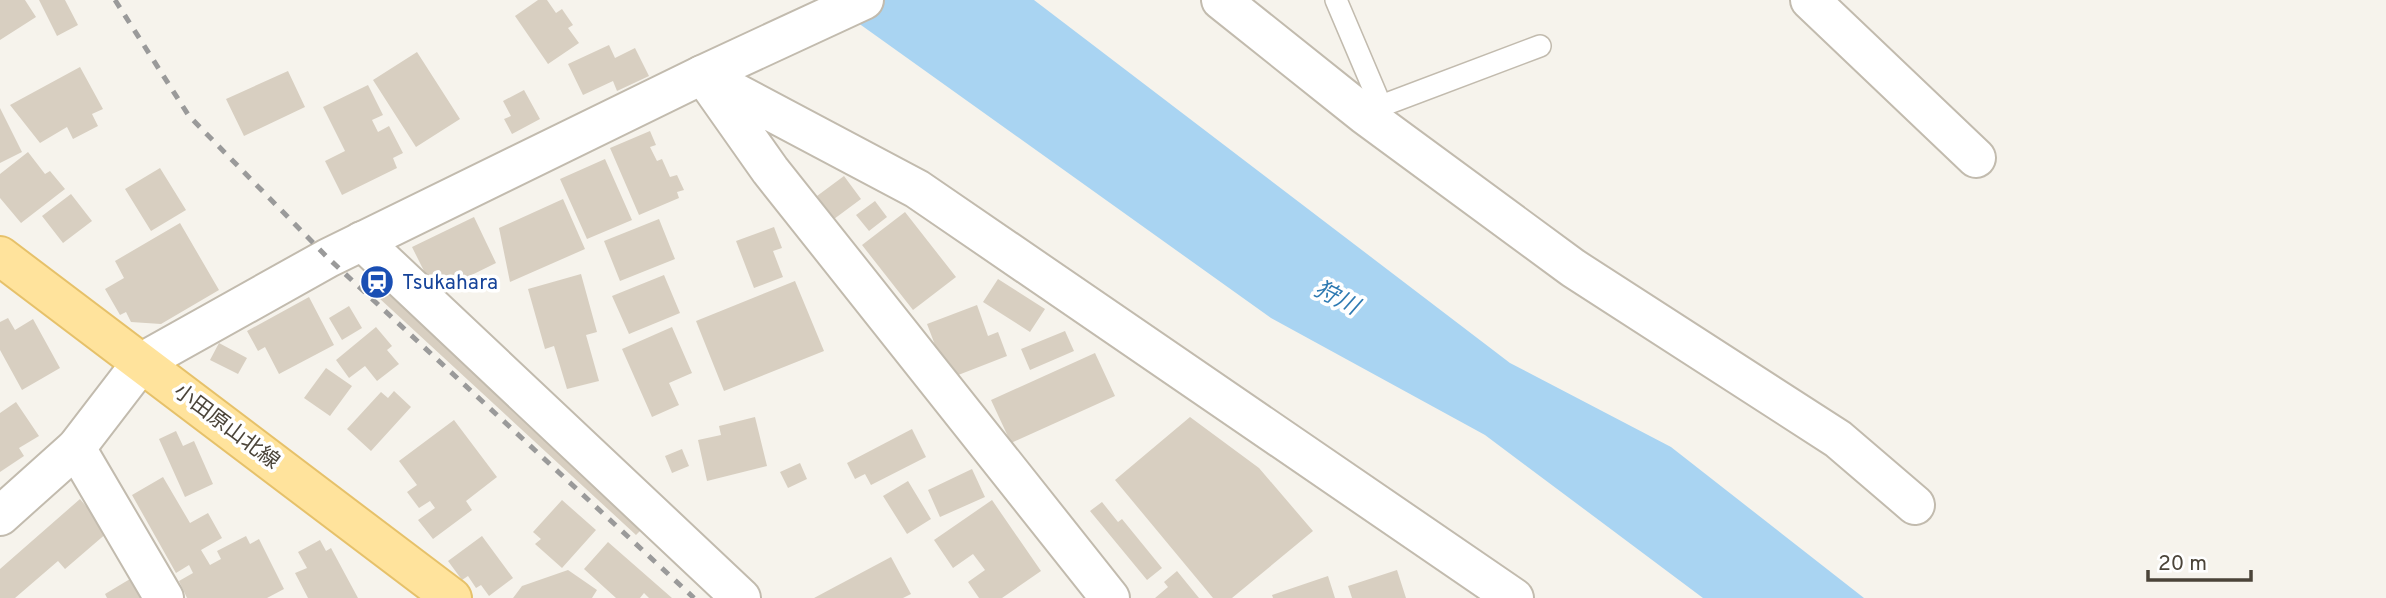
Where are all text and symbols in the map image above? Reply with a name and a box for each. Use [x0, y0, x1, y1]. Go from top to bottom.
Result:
station icon: Tsukahara [358, 263, 396, 301]
place label: Tsukahara [402, 270, 498, 297]
water label: 狩川 [1309, 276, 1366, 324]
street label: 小田原山北線 [168, 379, 285, 476]
scale bar [2148, 538, 2251, 582]
text: 20 m [2158, 551, 2207, 578]

